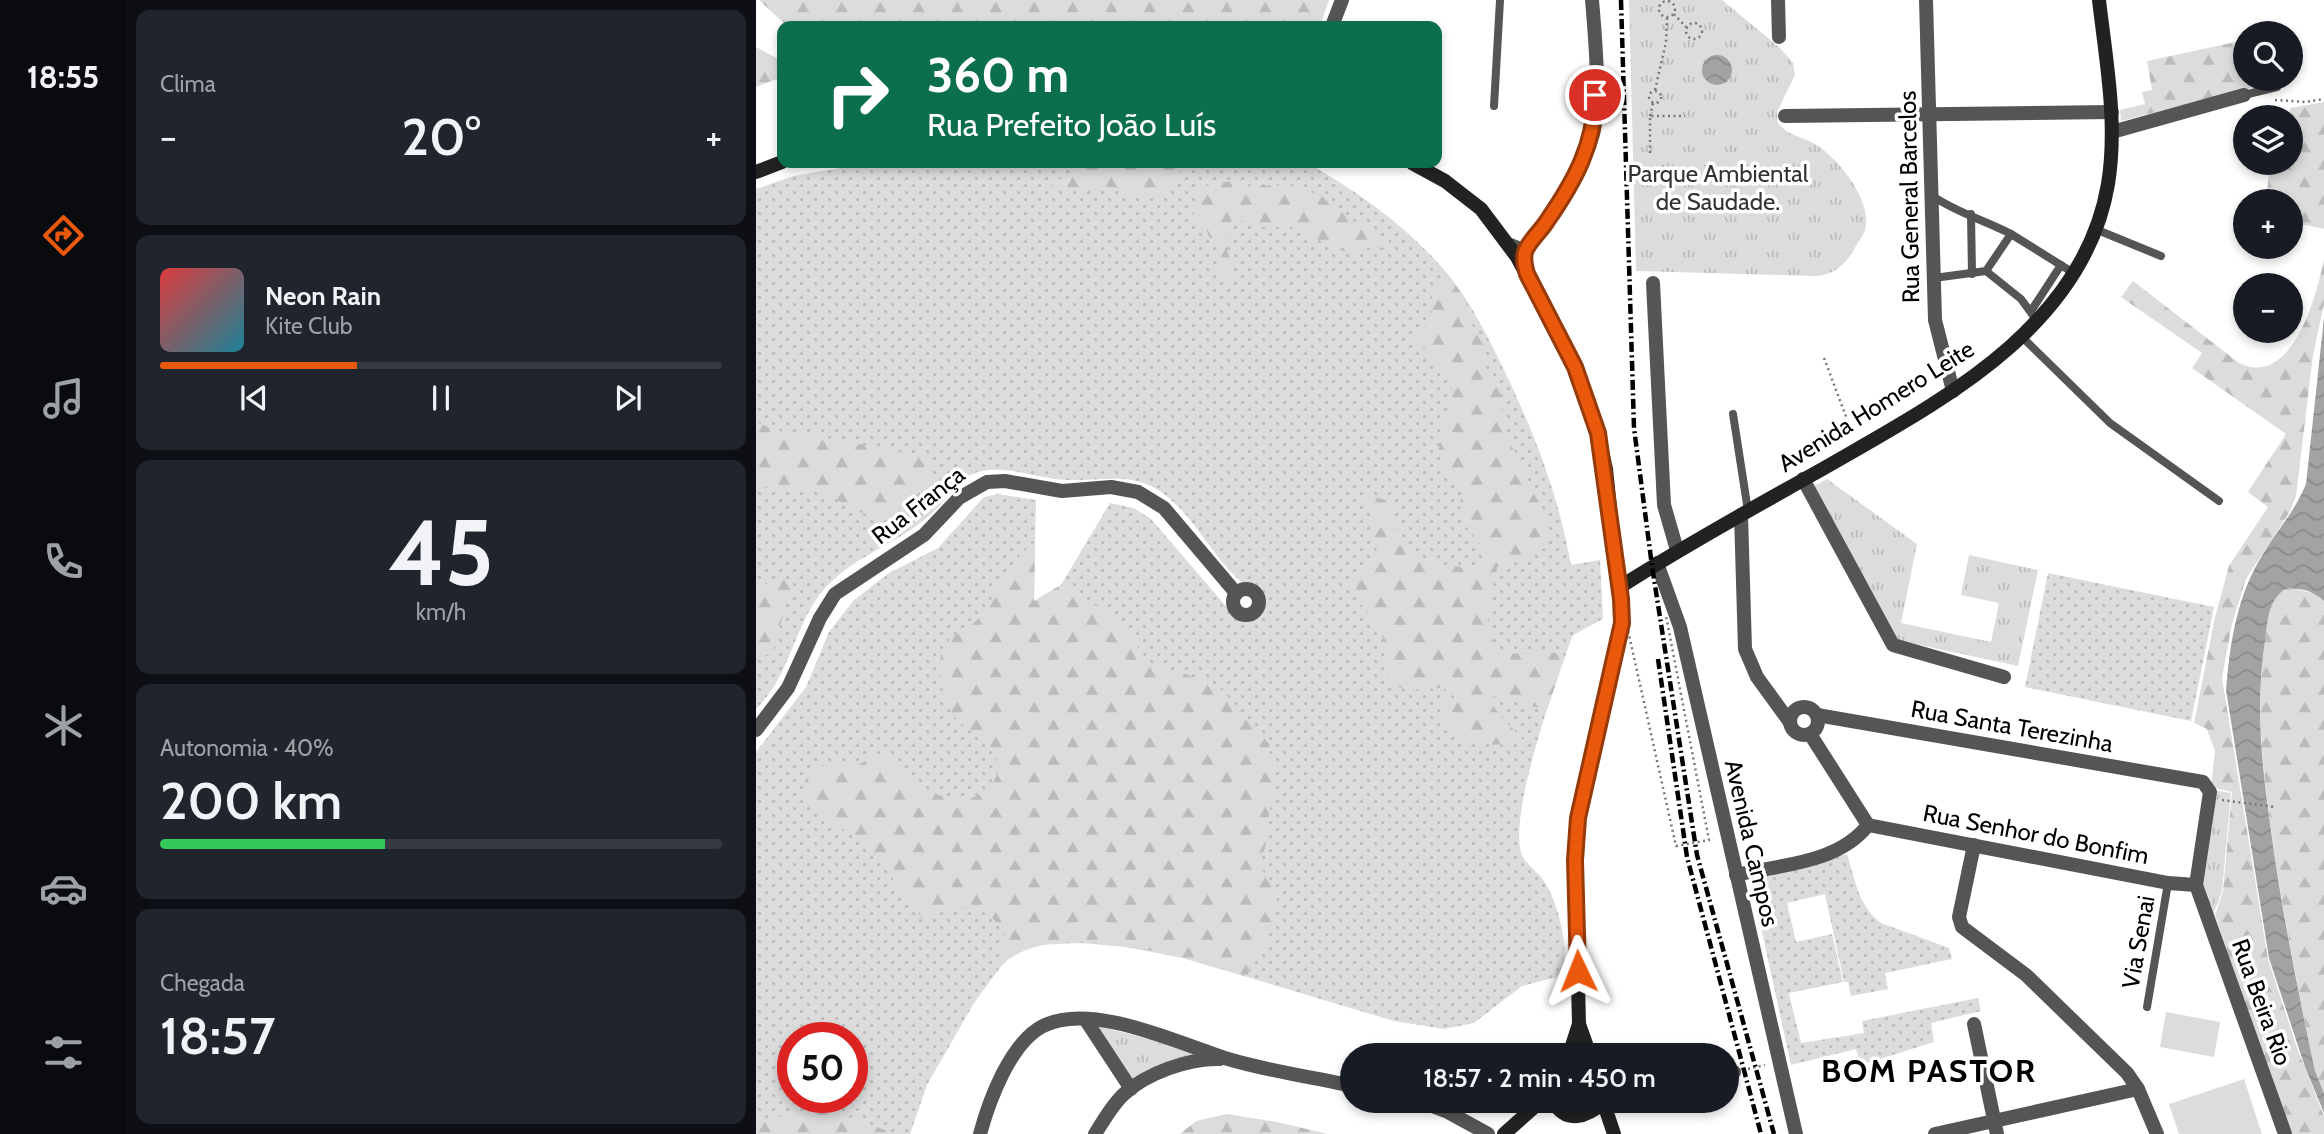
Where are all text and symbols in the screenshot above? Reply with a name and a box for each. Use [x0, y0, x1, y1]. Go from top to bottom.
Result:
map controls [2233, 21, 2303, 343]
button: search [2233, 21, 2303, 91]
text: 360 m [927, 45, 1069, 104]
icon: right [812, 49, 903, 140]
text: 18:55 [27, 57, 99, 96]
pin [1565, 65, 1625, 125]
text: Clima [160, 70, 216, 98]
icon: arrive [1576, 76, 1614, 114]
street label: Rua General Barcelos [1893, 90, 1925, 303]
text: 20° [401, 105, 481, 168]
text: Rua Prefeito João Luís [927, 105, 1216, 144]
button: layers [2233, 105, 2303, 175]
text: − [160, 113, 177, 160]
text: + [705, 113, 722, 160]
park label: Parque Ambiental de Saudade. [1628, 159, 1809, 216]
button: + [2233, 189, 2303, 259]
icon: directions [39, 211, 88, 260]
button: − [2233, 273, 2303, 343]
text: Neon Rain [265, 280, 381, 312]
text: Kite Club [265, 312, 352, 340]
street label: Avenida Homero Leite [1773, 334, 1979, 478]
icon: music [39, 374, 88, 423]
icon: previous [235, 379, 273, 417]
icon: pause [422, 379, 460, 417]
icon: next [609, 379, 647, 417]
street label: Rua França [866, 459, 971, 550]
text: 45 [388, 497, 494, 608]
icon: phone [39, 537, 88, 586]
text: km/h [416, 598, 466, 626]
street label: Rua Santa Terezinha [1909, 694, 2116, 758]
icon: climate [39, 701, 88, 750]
text: Autonomia · 40% [160, 734, 334, 762]
street label: Avenida Campos [1719, 757, 1785, 929]
text: 200 km [160, 769, 342, 832]
street label: Rua Senhor do Bonfim [1921, 798, 2151, 870]
icon: car [39, 864, 88, 913]
street label: Via Senai [2116, 893, 2160, 991]
position arrow [1541, 934, 1615, 1008]
street label: Rua Beira Rio [2226, 935, 2298, 1069]
text: Chegada [160, 969, 245, 997]
text: 18:57 [160, 1004, 276, 1067]
speed limit sign: 50 [777, 1022, 868, 1113]
icon: filters [39, 1028, 88, 1077]
district label: BOM PASTOR [1821, 1051, 2037, 1090]
text: 18:57 · 2 min · 450 m [1423, 1062, 1656, 1094]

